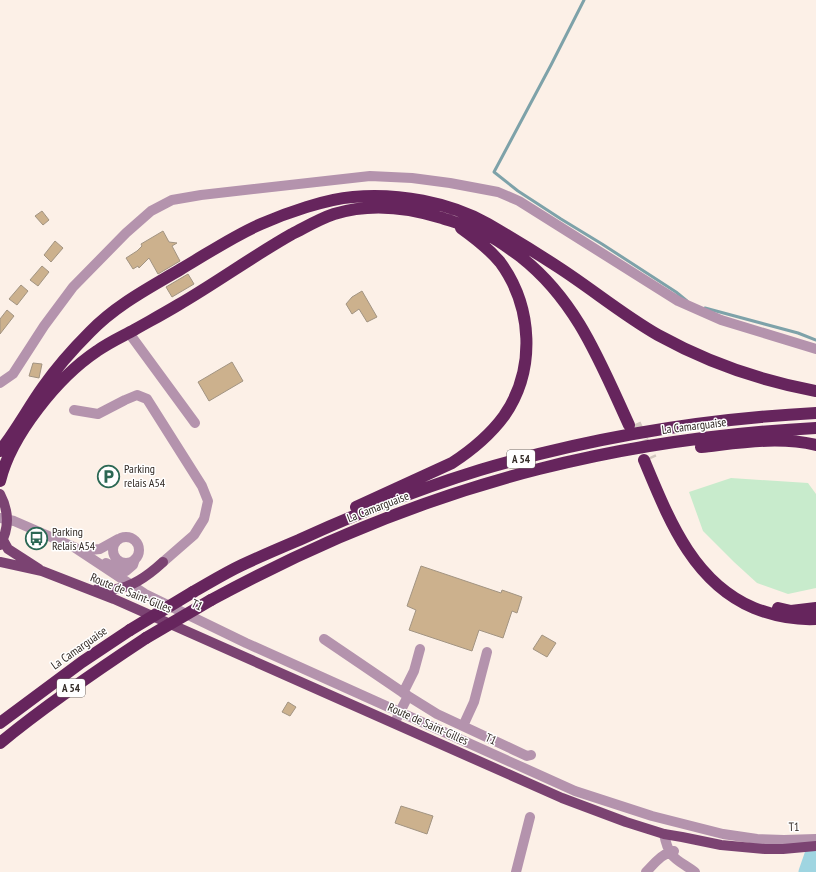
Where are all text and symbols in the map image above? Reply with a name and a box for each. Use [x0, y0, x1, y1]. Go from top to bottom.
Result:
street label: La Camarguaise [661, 414, 727, 437]
road number: A 54 [507, 450, 535, 468]
place label: Parking relais A54 [124, 461, 166, 490]
parking icon: Parking relais A54 [95, 463, 121, 489]
street label: La Camarguaise [345, 488, 411, 525]
place label: Parking Relais A54 [52, 524, 96, 553]
bus stop icon: Parking Relais A54 [24, 526, 50, 552]
street label: Route de Saint-Gilles [88, 569, 174, 616]
street label: T1 [189, 595, 205, 614]
street label: La Camarguaise [48, 623, 110, 672]
road number: A 54 [57, 679, 85, 697]
street label: Route de Saint-Gilles [386, 699, 471, 748]
street label: T1 [483, 730, 499, 748]
street label: T1 [788, 819, 800, 834]

